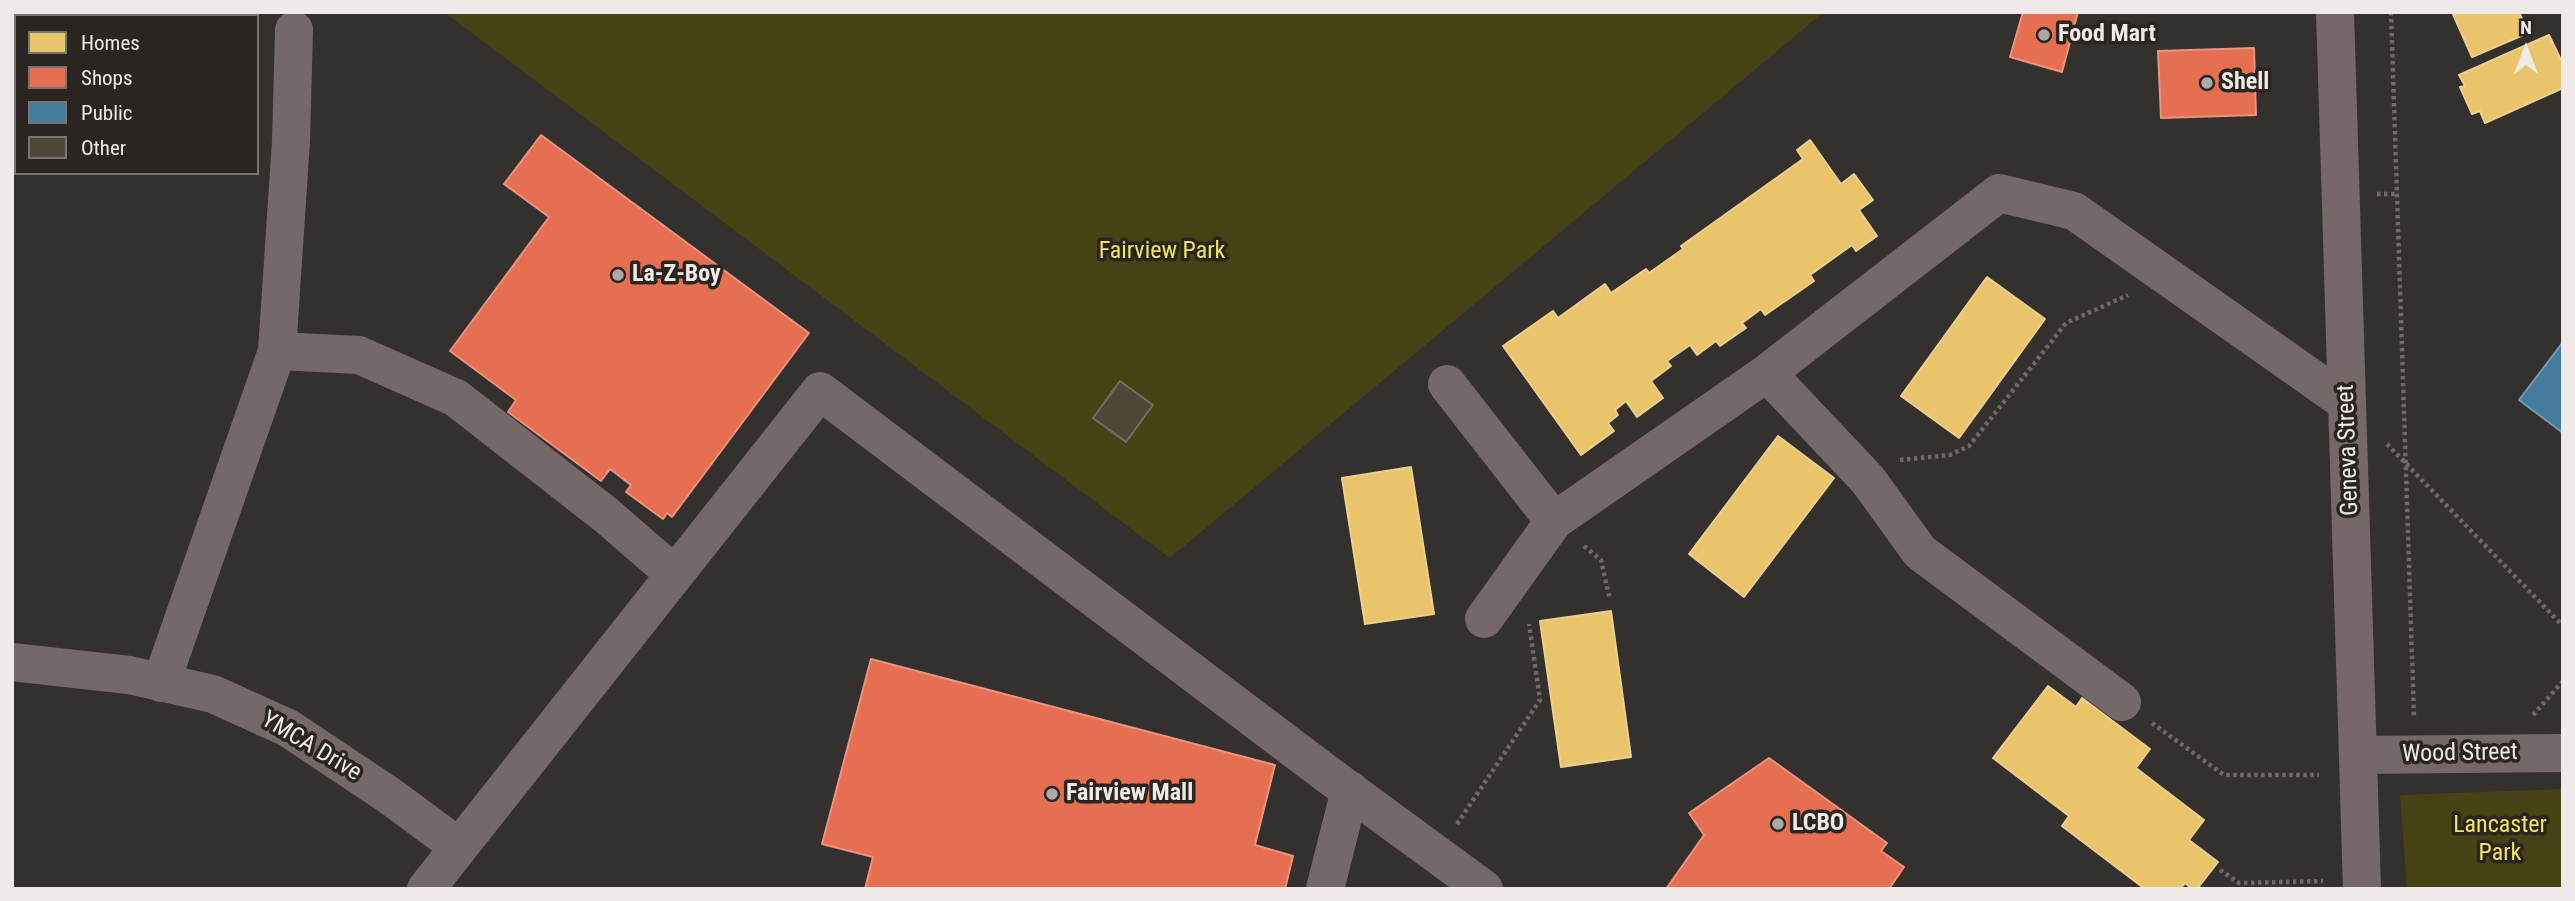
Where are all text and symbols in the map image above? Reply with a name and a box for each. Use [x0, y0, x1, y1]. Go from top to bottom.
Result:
legend [14, 14, 259, 175]
north arrow [2491, 14, 2561, 84]
text: N [2520, 16, 2532, 39]
place label: Food Mart [2058, 21, 2156, 49]
marker: Food Mart [2036, 27, 2052, 43]
text: Homes [81, 31, 140, 55]
text: Shops [81, 66, 133, 90]
place label: Shell [2221, 69, 2269, 97]
marker: Shell [2199, 75, 2215, 91]
text: Public [81, 101, 133, 125]
text: Other [81, 136, 126, 160]
park label: Fairview Park [1099, 238, 1225, 266]
place label: La-Z-Boy [632, 261, 721, 289]
marker: La-Z-Boy [610, 267, 626, 283]
street label: Geneva Street [2332, 384, 2366, 516]
street label: YMCA Drive [256, 706, 366, 788]
street label: Wood Street [2402, 739, 2518, 769]
place label: Fairview Mall [1066, 780, 1193, 808]
marker: Fairview Mall [1044, 786, 1060, 802]
place label: LCBO [1792, 810, 1844, 838]
park label: Lancaster Park [2453, 812, 2547, 868]
marker: LCBO [1770, 816, 1786, 832]

